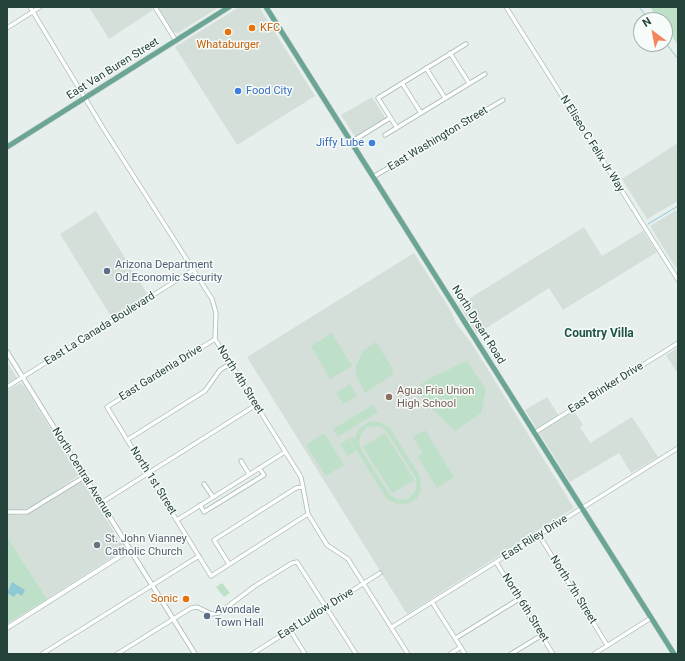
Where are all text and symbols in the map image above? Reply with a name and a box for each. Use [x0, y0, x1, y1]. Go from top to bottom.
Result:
north arrow [633, 12, 673, 52]
text: N [640, 15, 654, 30]
place label: KFC [260, 21, 280, 35]
marker: KFC [247, 23, 257, 33]
marker: Whataburger [223, 27, 233, 37]
street label: East Van Buren Street [65, 35, 161, 103]
place label: Whataburger [197, 38, 259, 52]
place label: Food City [246, 84, 292, 98]
marker: Food City [233, 86, 243, 96]
street label: N Eliseo C Felix Jr Way [557, 93, 627, 195]
street label: East Washington Street [386, 104, 490, 174]
place label: Jiffy Lube [316, 136, 364, 150]
marker: Jiffy Lube [367, 138, 377, 148]
place label: Arizona Department Od Economic Security [115, 258, 222, 284]
marker: Arizona Department Od Economic Security [102, 266, 112, 276]
street label: North Dysart Road [449, 283, 507, 367]
street label: East La Canada Boulevard [42, 290, 158, 368]
district label: Country Villa [564, 327, 634, 341]
street label: East Gardenia Drive [117, 342, 205, 404]
street label: North 4th Street [214, 343, 266, 417]
street label: East Brinker Drive [566, 360, 646, 416]
place label: Agua Fria Union High School [397, 384, 474, 410]
marker: Agua Fria Union High School [384, 392, 394, 402]
street label: North Central Avenue [49, 425, 115, 521]
street label: North 1st Street [127, 445, 179, 517]
street label: East Riley Drive [500, 513, 570, 563]
place label: St. John Vianney Catholic Church [105, 532, 187, 558]
marker: St. John Vianney Catholic Church [92, 540, 102, 550]
street label: North 7th Street [547, 553, 599, 627]
street label: North 6th Street [499, 571, 551, 645]
street label: East Ludlow Drive [276, 585, 356, 643]
place label: Sonic [151, 592, 178, 606]
marker: Sonic [181, 594, 191, 604]
place label: Avondale Town Hall [215, 603, 264, 629]
marker: Avondale Town Hall [202, 611, 212, 621]

